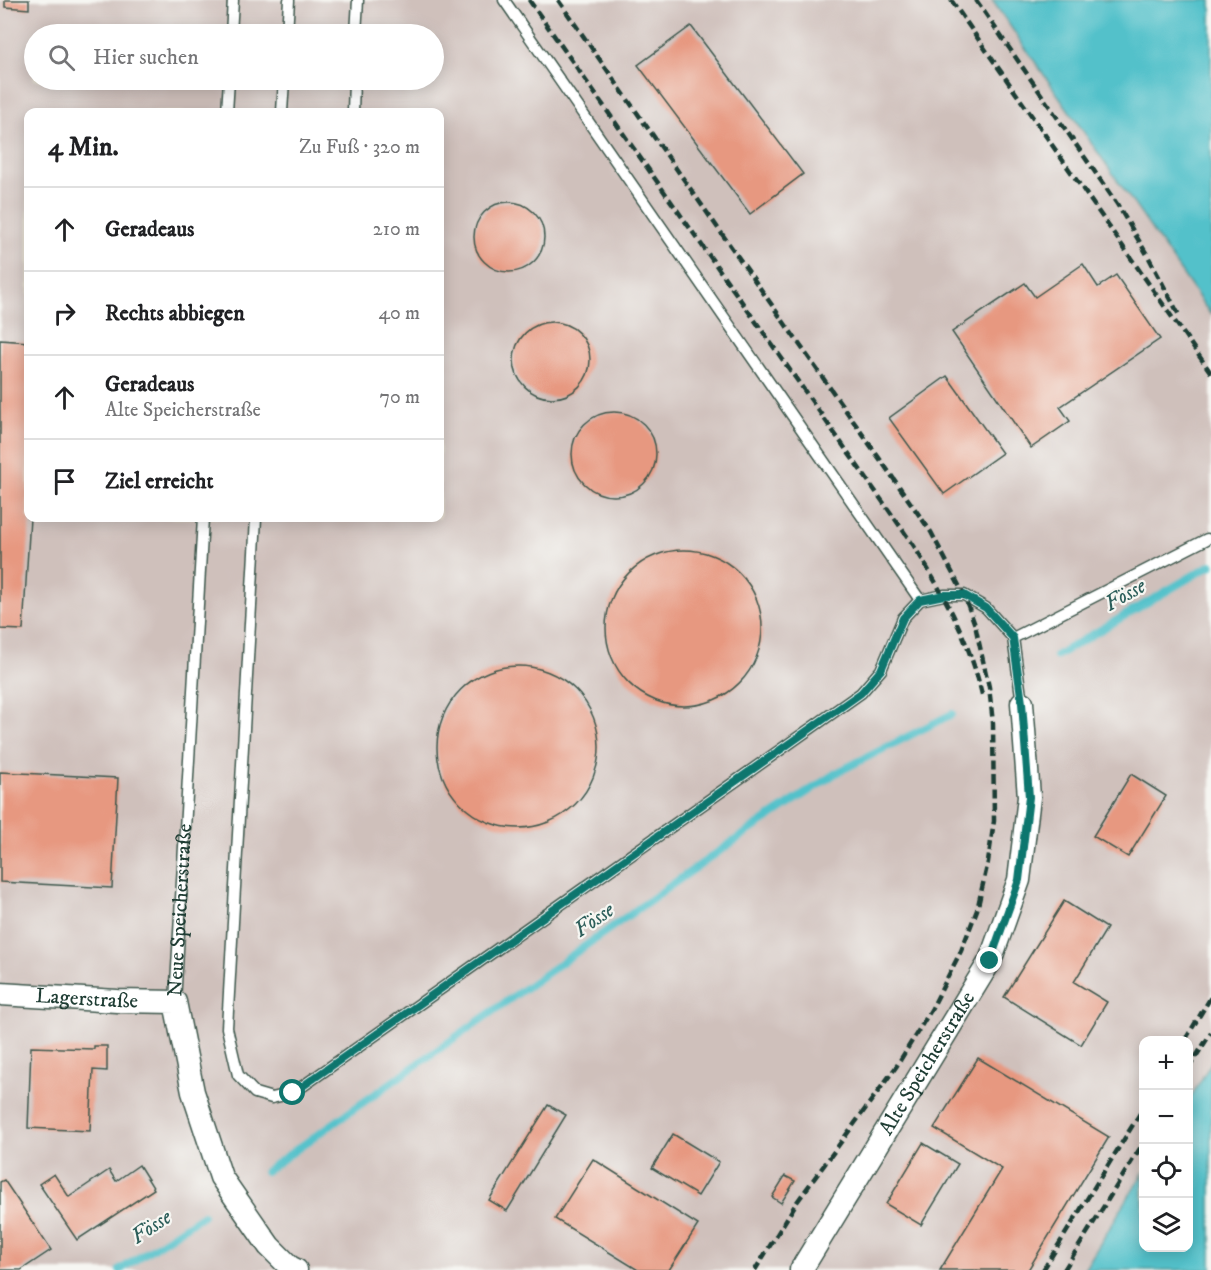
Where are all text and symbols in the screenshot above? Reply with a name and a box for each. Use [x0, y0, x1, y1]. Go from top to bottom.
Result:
search box [24, 24, 444, 90]
icon: search [45, 41, 78, 74]
text: Hier suchen [93, 44, 199, 71]
text: 4 Min. [48, 131, 119, 164]
text: Zu Fuß · 320 m [299, 135, 420, 160]
icon: ahead [48, 213, 81, 246]
text: Geradeaus [105, 216, 194, 243]
text: 210 m [373, 217, 420, 242]
icon: right [48, 297, 81, 330]
text: Rechts abbiegen [105, 300, 245, 327]
text: 40 m [378, 301, 420, 326]
text: Geradeaus [105, 371, 194, 398]
icon: ahead [48, 381, 81, 414]
text: 70 m [379, 385, 420, 410]
text: Alte Speicherstraße [105, 398, 261, 423]
icon: arrive [48, 465, 81, 498]
text: Ziel erreicht [105, 468, 213, 495]
water label: Fösse [1099, 572, 1151, 618]
street label: Neue Speicherstraße [162, 823, 198, 997]
water label: Fösse [568, 896, 620, 943]
route end [976, 947, 1002, 973]
street label: Lagerstraße [35, 983, 139, 1014]
street label: Alte Speicherstraße [873, 987, 981, 1140]
map controls [1139, 1036, 1193, 1252]
button: + [1139, 1036, 1193, 1090]
route start [279, 1079, 305, 1105]
button: − [1139, 1090, 1193, 1144]
button: locate [1139, 1144, 1193, 1198]
button: layers [1139, 1198, 1193, 1252]
water label: Fösse [125, 1203, 177, 1250]

